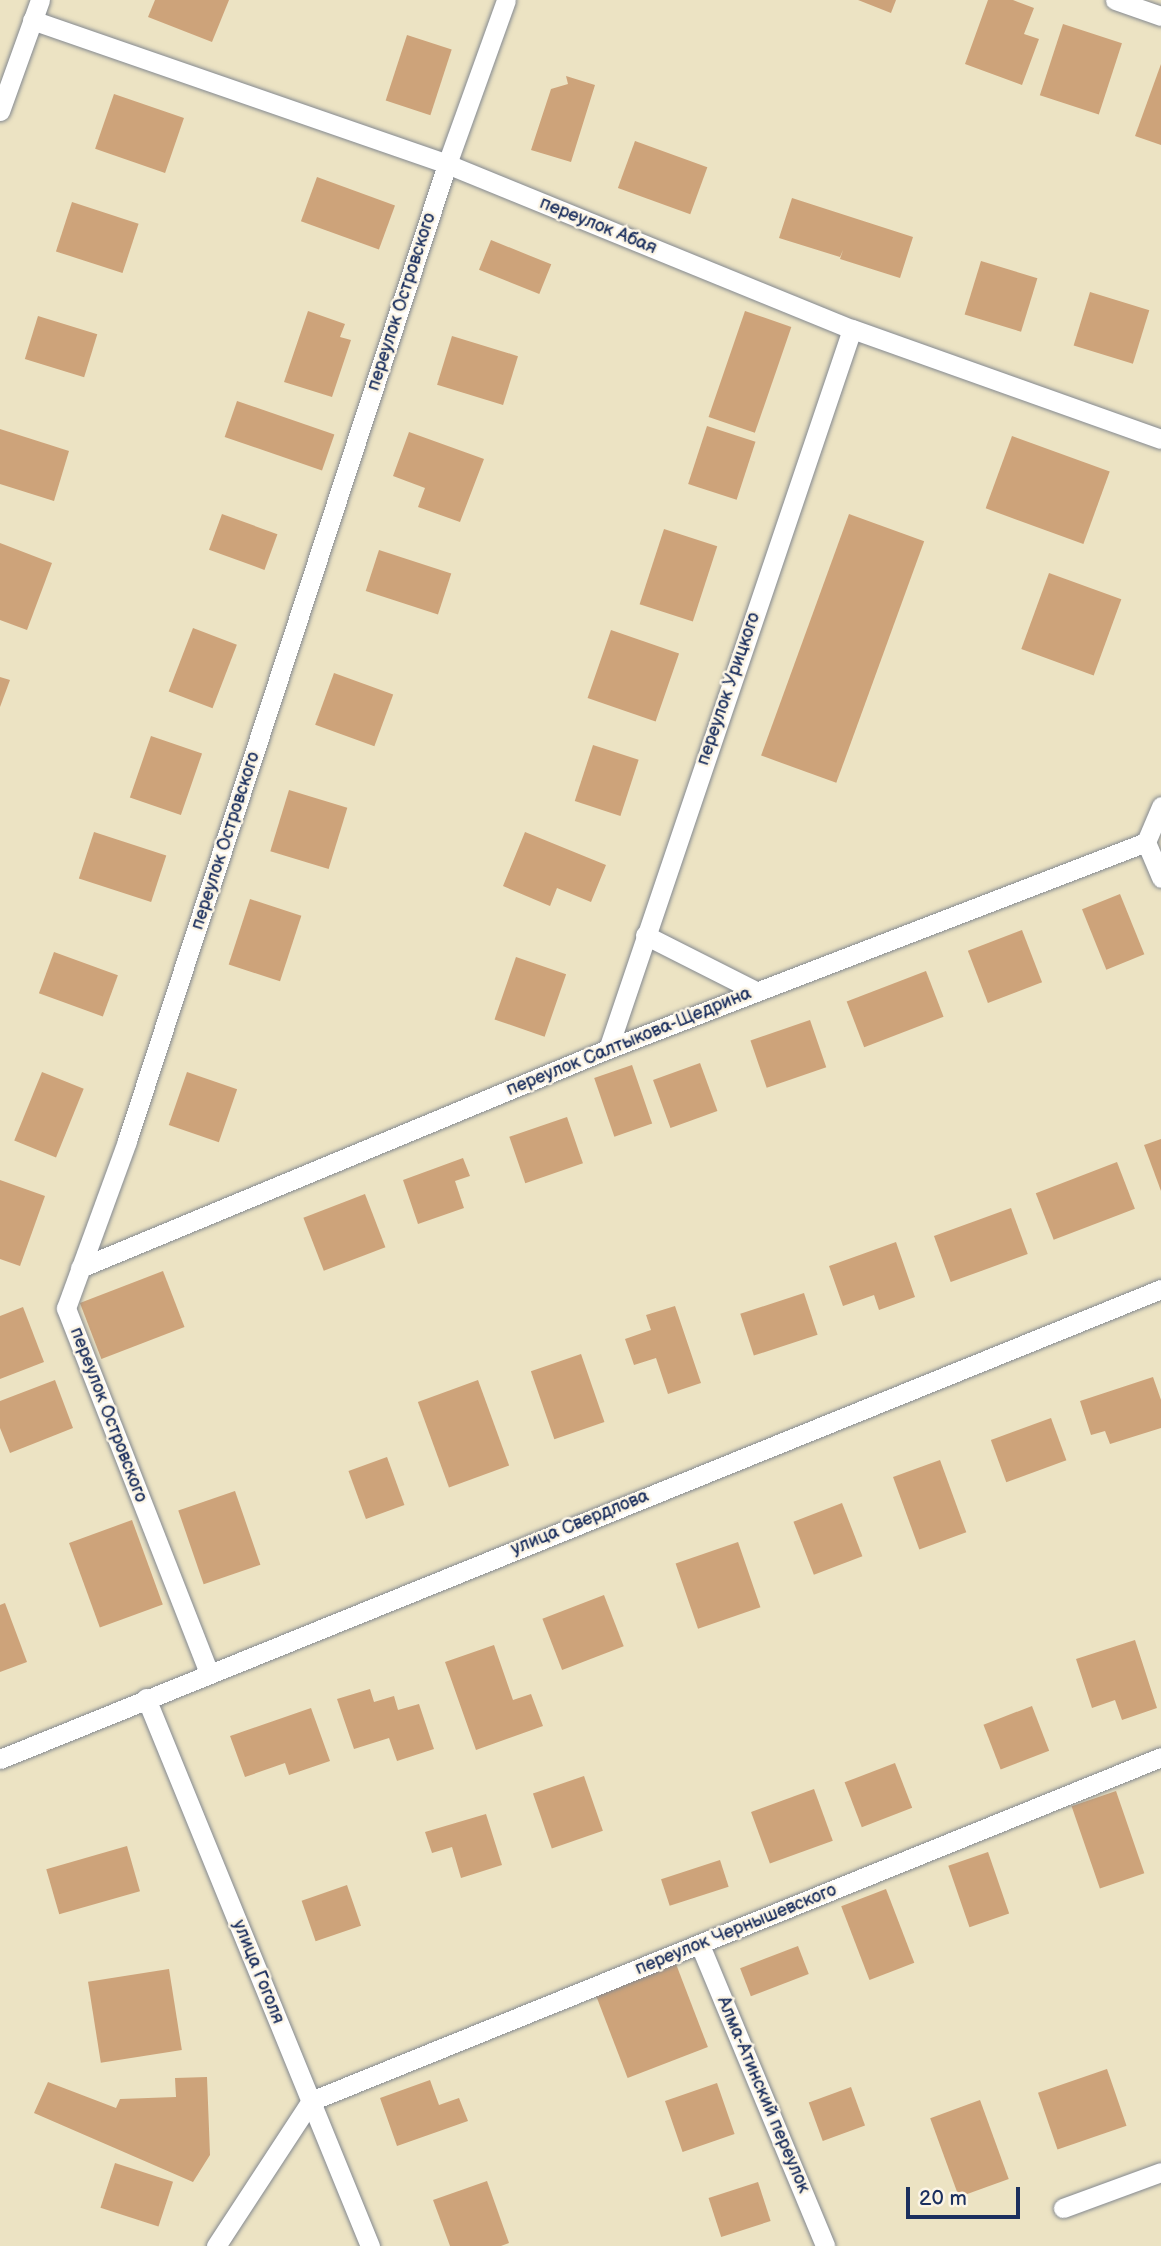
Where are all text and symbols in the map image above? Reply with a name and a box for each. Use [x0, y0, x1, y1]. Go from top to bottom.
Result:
street label: переулок Абая [536, 193, 660, 259]
street label: переулок Островского [363, 210, 441, 394]
street label: переулок Урицкого [693, 610, 765, 768]
street label: переулок Островского [187, 749, 265, 933]
street label: переулок Салтыкова-Щедрина [503, 983, 755, 1101]
street label: переулок Островского [65, 1325, 151, 1505]
street label: улица Свердлова [508, 1486, 652, 1560]
street label: переулок Чернышевского [632, 1880, 840, 1980]
street label: улица Гоголя [227, 1917, 289, 2027]
street label: Алма-Атинский переулок [712, 1993, 814, 2197]
scale bar [909, 2172, 1023, 2216]
text: 20 m [919, 2186, 967, 2211]

